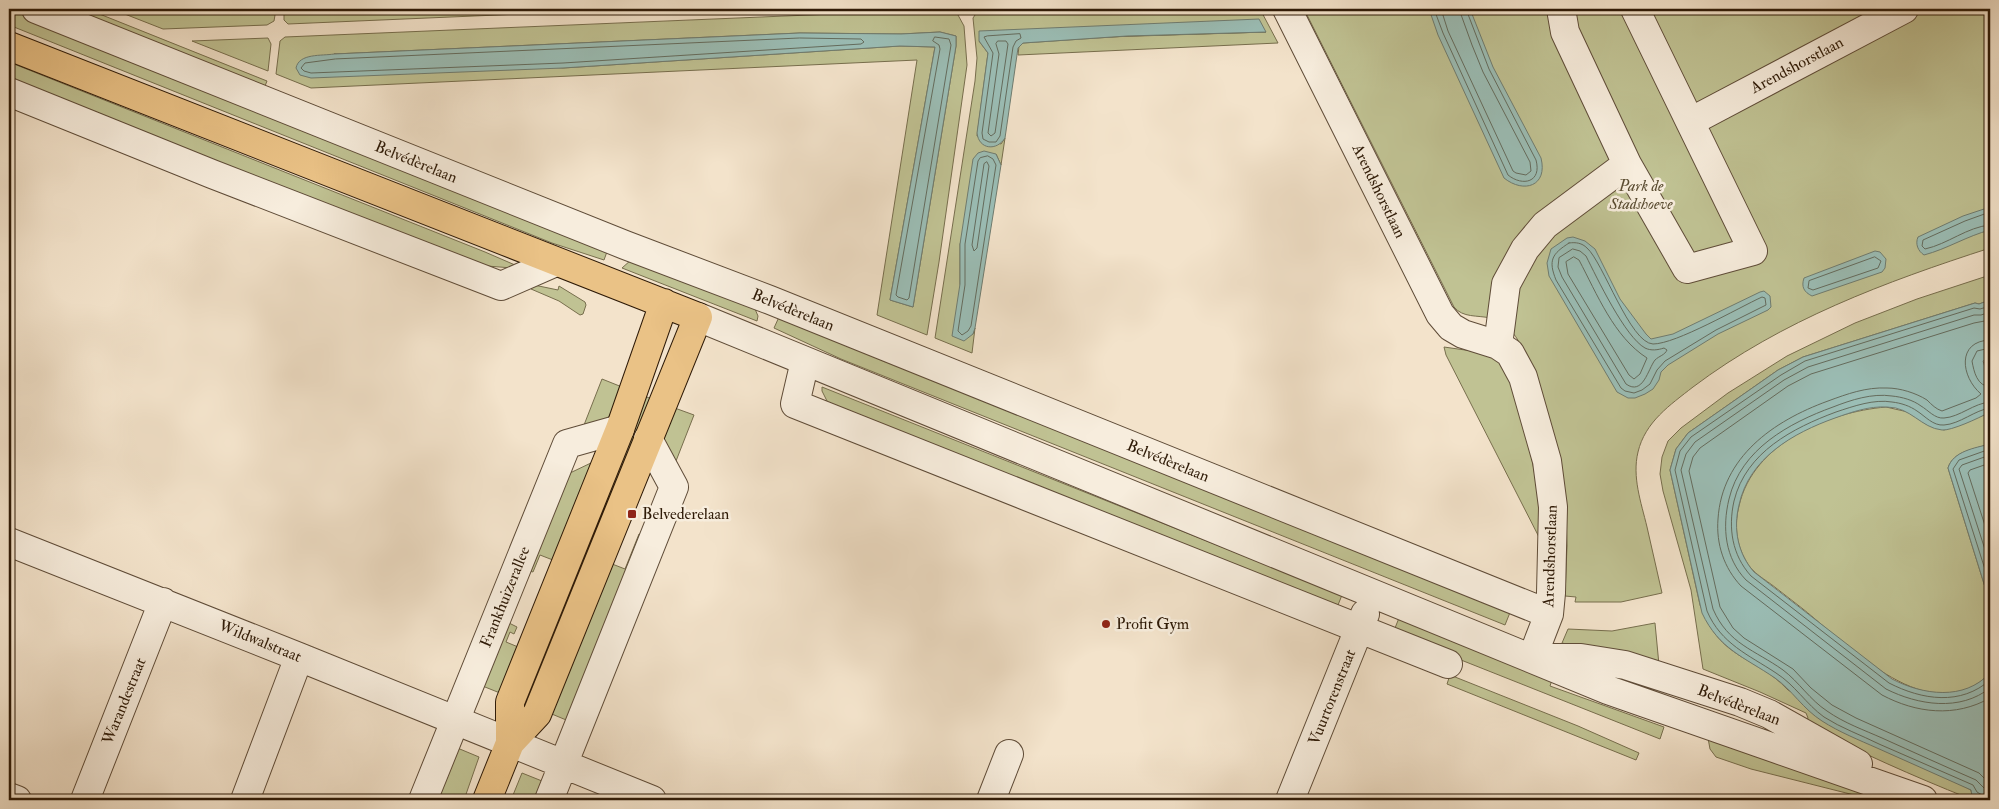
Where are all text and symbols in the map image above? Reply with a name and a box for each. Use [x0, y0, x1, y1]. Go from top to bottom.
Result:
street label: Arendshorstlaan [1746, 32, 1847, 98]
street label: Belvédèrelaan [372, 136, 460, 188]
street label: Arendshorstlaan [1347, 140, 1410, 241]
park label: Park de Stadshoeve [1608, 176, 1673, 214]
street label: Belvédèrelaan [749, 284, 837, 336]
street label: Belvédèrelaan [1124, 435, 1212, 487]
place label: Belvederelaan [642, 504, 729, 524]
street label: Arendshorstlaan [1538, 504, 1562, 609]
marker: Belvederelaan [626, 508, 638, 520]
street label: Frankhuizerallee [476, 543, 534, 650]
place label: Profit Gym [1116, 614, 1190, 634]
street label: Wildwalstraat [215, 615, 304, 667]
marker: Profit Gym [1100, 618, 1112, 630]
street label: Vuurtorenstraat [1304, 646, 1360, 748]
street label: Warandestraat [97, 655, 150, 748]
street label: Belvédèrelaan [1695, 680, 1783, 730]

